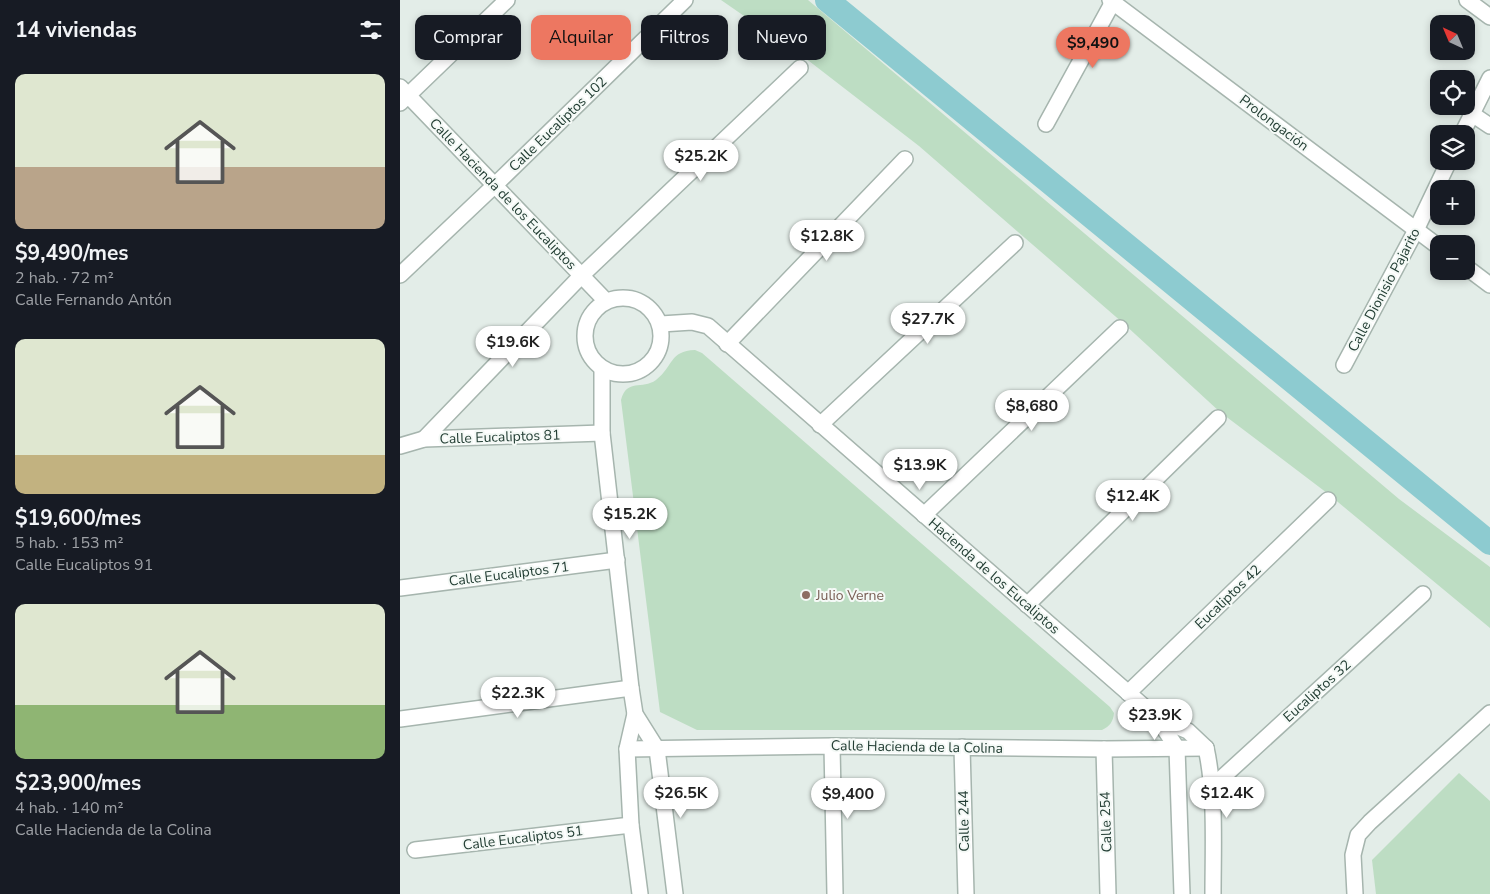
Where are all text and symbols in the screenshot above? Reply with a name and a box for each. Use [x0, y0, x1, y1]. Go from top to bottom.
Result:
chip: Comprar [415, 15, 521, 60]
chip: Alquilar [531, 15, 631, 60]
chip: Filtros [641, 15, 728, 60]
chip: Nuevo [738, 15, 826, 60]
north arrow [1430, 15, 1475, 60]
map controls [1430, 15, 1475, 280]
text: 14 viviendas [15, 16, 137, 44]
icon: filters [357, 16, 385, 44]
pin: $9,490 [1052, 27, 1134, 69]
text: $9,490 [1067, 32, 1119, 54]
button: locate [1430, 70, 1475, 115]
street label: Calle Eucaliptos 102 [505, 72, 611, 176]
street label: Prolongación [1235, 91, 1313, 155]
icon: home [155, 107, 245, 197]
street label: Calle Hacienda de los Eucaliptos [425, 114, 581, 274]
button: layers [1430, 125, 1475, 170]
pin: $25.2K [660, 140, 742, 182]
text: $25.2K [675, 145, 728, 167]
button: + [1430, 180, 1475, 225]
pin: $12.8K [786, 220, 868, 262]
text: $12.8K [801, 225, 854, 247]
street label: Calle Dionisio Pajarito [1343, 225, 1425, 355]
button: − [1430, 235, 1475, 280]
text: $9,490/mes [15, 239, 129, 267]
text: 2 hab. · 72 m² [15, 267, 114, 289]
text: Calle Fernando Antón [15, 289, 172, 311]
pin: $27.7K [887, 302, 969, 345]
text: $27.7K [902, 308, 955, 330]
pin: $19.6K [472, 326, 554, 368]
text: $19.6K [487, 331, 540, 353]
icon: home [155, 372, 245, 462]
pin: $8,680 [991, 390, 1073, 432]
text: $8,680 [1006, 395, 1058, 417]
street label: Calle Eucaliptos 81 [439, 425, 561, 449]
pin: $13.9K [879, 448, 961, 491]
text: $13.9K [894, 454, 947, 476]
pin: $12.4K [1092, 480, 1174, 522]
text: $12.4K [1107, 485, 1160, 507]
pin: $15.2K [589, 498, 671, 540]
text: $15.2K [604, 503, 657, 525]
text: $19,600/mes [15, 504, 141, 532]
street label: Hacienda de los Eucaliptos [924, 514, 1064, 639]
text: 5 hab. · 153 m² [15, 532, 123, 554]
text: Calle Eucaliptos 91 [15, 554, 153, 576]
street label: Calle Eucaliptos 71 [448, 557, 570, 591]
street label: Eucaliptos 42 [1191, 561, 1265, 633]
place label: Julio Verne [815, 586, 884, 605]
marker: Julio Verne [800, 589, 812, 601]
icon: home [155, 637, 245, 727]
street label: Eucaliptos 32 [1279, 655, 1355, 727]
pin: $22.3K [477, 676, 559, 719]
text: $22.3K [492, 682, 545, 704]
pin: $23.9K [1114, 698, 1196, 741]
text: $23.9K [1129, 704, 1182, 726]
street label: Calle Hacienda de la Colina [831, 736, 1003, 758]
text: $23,900/mes [15, 769, 141, 797]
pin: $26.5K [640, 776, 722, 819]
pin: $12.4K [1186, 776, 1268, 819]
pin: $9,400 [807, 778, 889, 820]
text: $26.5K [655, 782, 708, 804]
text: $12.4K [1201, 782, 1254, 804]
text: $9,400 [822, 783, 874, 805]
street label: Calle 244 [954, 790, 974, 852]
street label: Calle 254 [1095, 791, 1117, 853]
text: 4 hab. · 140 m² [15, 797, 123, 819]
text: Calle Hacienda de la Colina [15, 819, 212, 841]
street label: Calle Eucaliptos 51 [462, 821, 584, 855]

